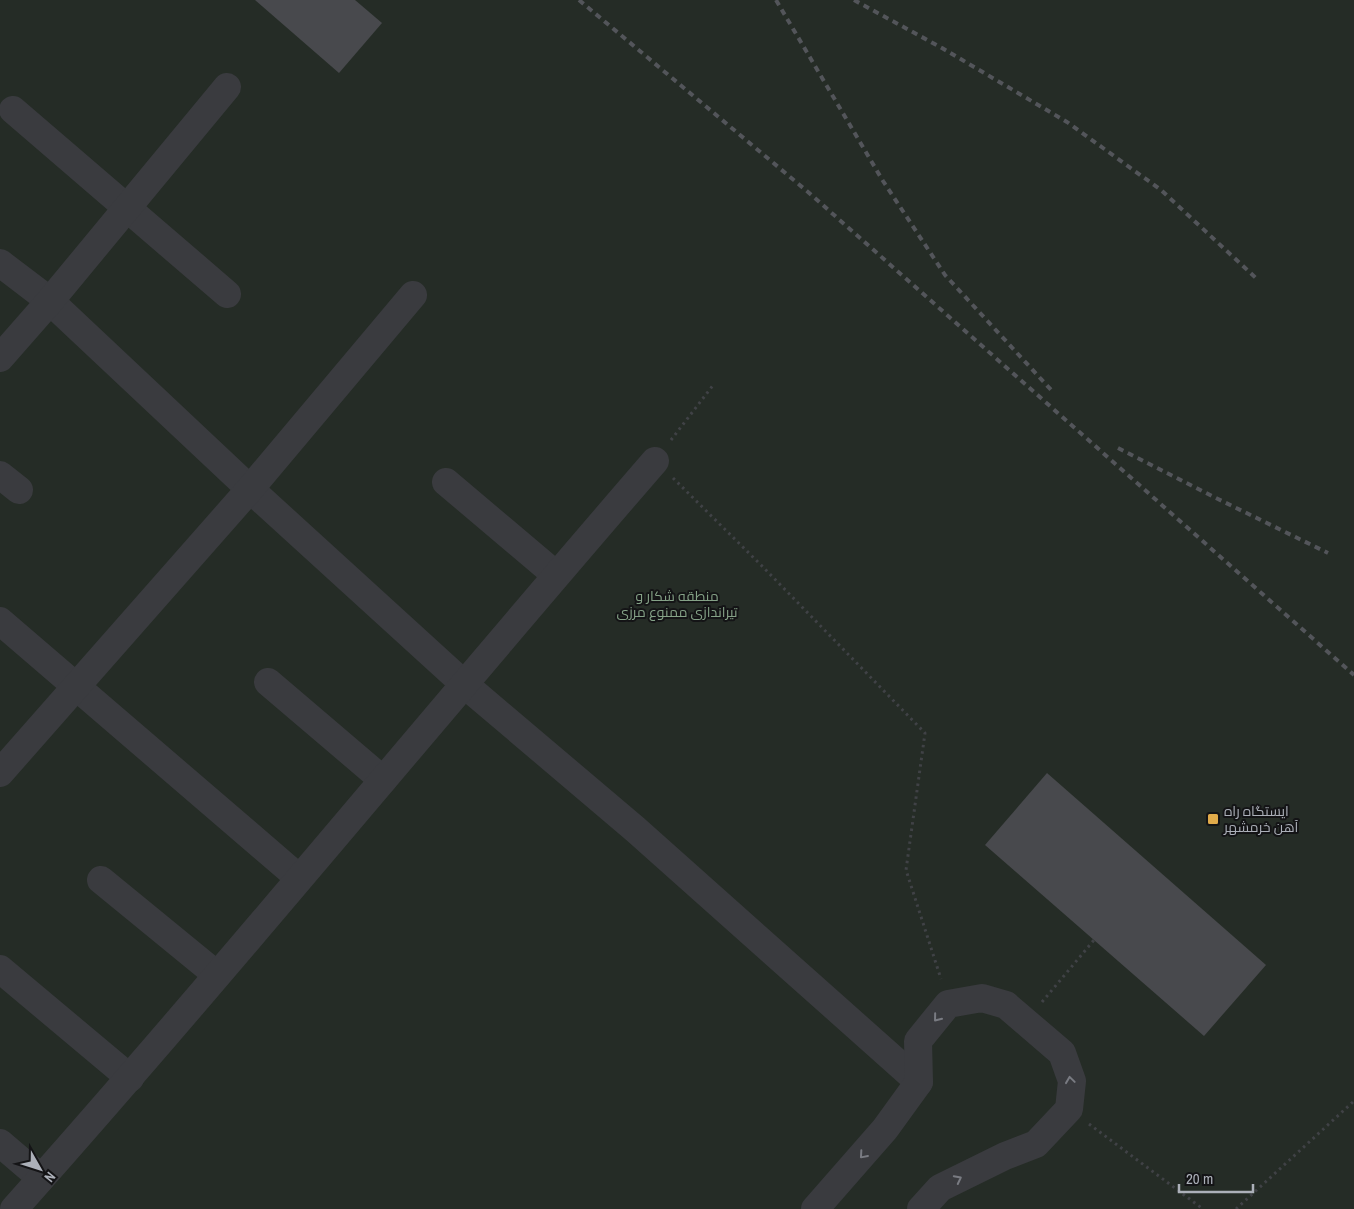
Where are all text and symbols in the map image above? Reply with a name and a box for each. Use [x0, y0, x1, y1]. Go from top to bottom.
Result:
park label: منطقه شکار و تیراندازی ممنوع مرزی [616, 587, 738, 621]
place label: ایستگاه راه آهن خرمشهر [1223, 802, 1299, 836]
marker: ایستگاه راه آهن خرمشهر [1206, 812, 1220, 826]
one-way arrow [934, 1012, 942, 1021]
one-way arrow [1065, 1076, 1076, 1084]
north arrow [15, 1144, 65, 1194]
one-way arrow [860, 1149, 869, 1158]
scale bar [1179, 1162, 1253, 1194]
text: N [40, 1168, 60, 1186]
text: 20 m [1186, 1168, 1213, 1189]
one-way arrow [953, 1175, 962, 1185]

